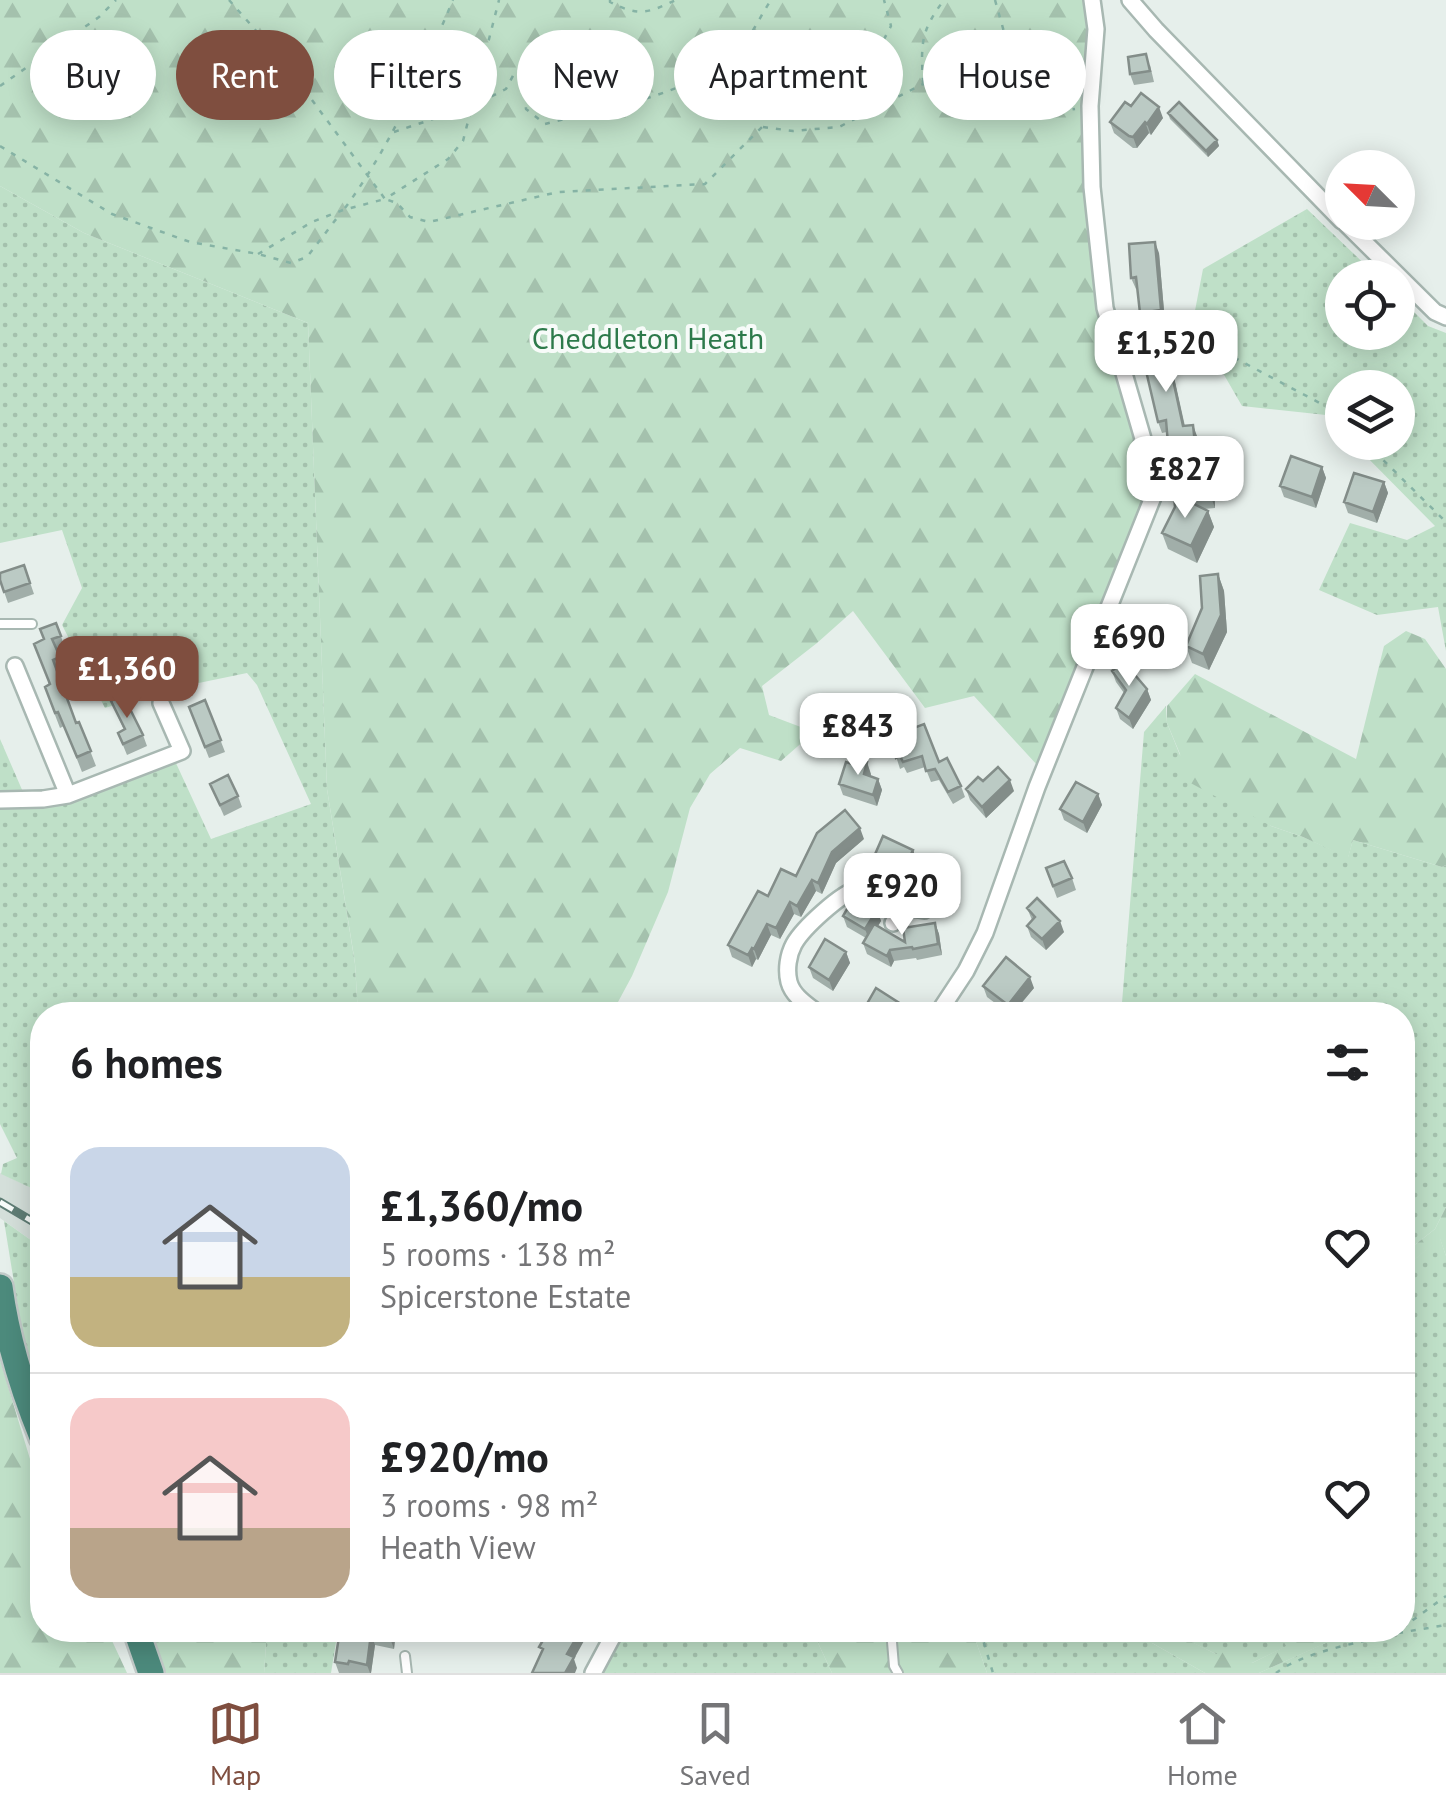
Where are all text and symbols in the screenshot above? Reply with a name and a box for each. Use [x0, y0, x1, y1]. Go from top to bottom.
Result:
chip: Buy [30, 30, 156, 120]
chip: Rent [176, 30, 314, 120]
chip: Filters [334, 30, 497, 120]
chip: New [517, 30, 654, 120]
chip: Apartment [674, 30, 903, 120]
chip: House [923, 30, 1086, 120]
north arrow [1325, 150, 1415, 240]
map controls [1325, 150, 1415, 460]
button: locate [1325, 260, 1415, 350]
pin: £1,520 [1085, 310, 1247, 395]
park label: Cheddleton Heath [532, 318, 764, 357]
text: £1,520 [1117, 321, 1215, 363]
button: layers [1325, 370, 1415, 460]
pin: £827 [1126, 436, 1244, 521]
text: £827 [1149, 447, 1221, 489]
pin: £690 [1070, 604, 1188, 689]
text: £690 [1093, 615, 1165, 657]
pin: £1,360 [46, 636, 208, 721]
text: £1,360 [78, 647, 176, 689]
pin: £843 [799, 693, 917, 778]
text: £843 [822, 704, 894, 746]
pin: £920 [843, 853, 961, 938]
text: £920 [866, 864, 938, 906]
text: 6 homes [70, 1035, 223, 1090]
icon: filters [1320, 1035, 1375, 1090]
text: £1,360/mo [380, 1178, 583, 1233]
icon: home [150, 1187, 270, 1307]
icon: heart [1320, 1220, 1375, 1275]
text: 5 rooms · 138 m² [380, 1233, 616, 1275]
text: Spicerstone Estate [380, 1275, 631, 1317]
text: £920/mo [380, 1429, 549, 1484]
icon: home [150, 1438, 270, 1558]
icon: heart [1320, 1471, 1375, 1526]
text: 3 rooms · 98 m² [380, 1484, 598, 1526]
text: Heath View [380, 1526, 536, 1568]
tab: Map [208, 1696, 263, 1793]
tab: Saved [679, 1696, 751, 1793]
tab: Home [1167, 1696, 1238, 1793]

